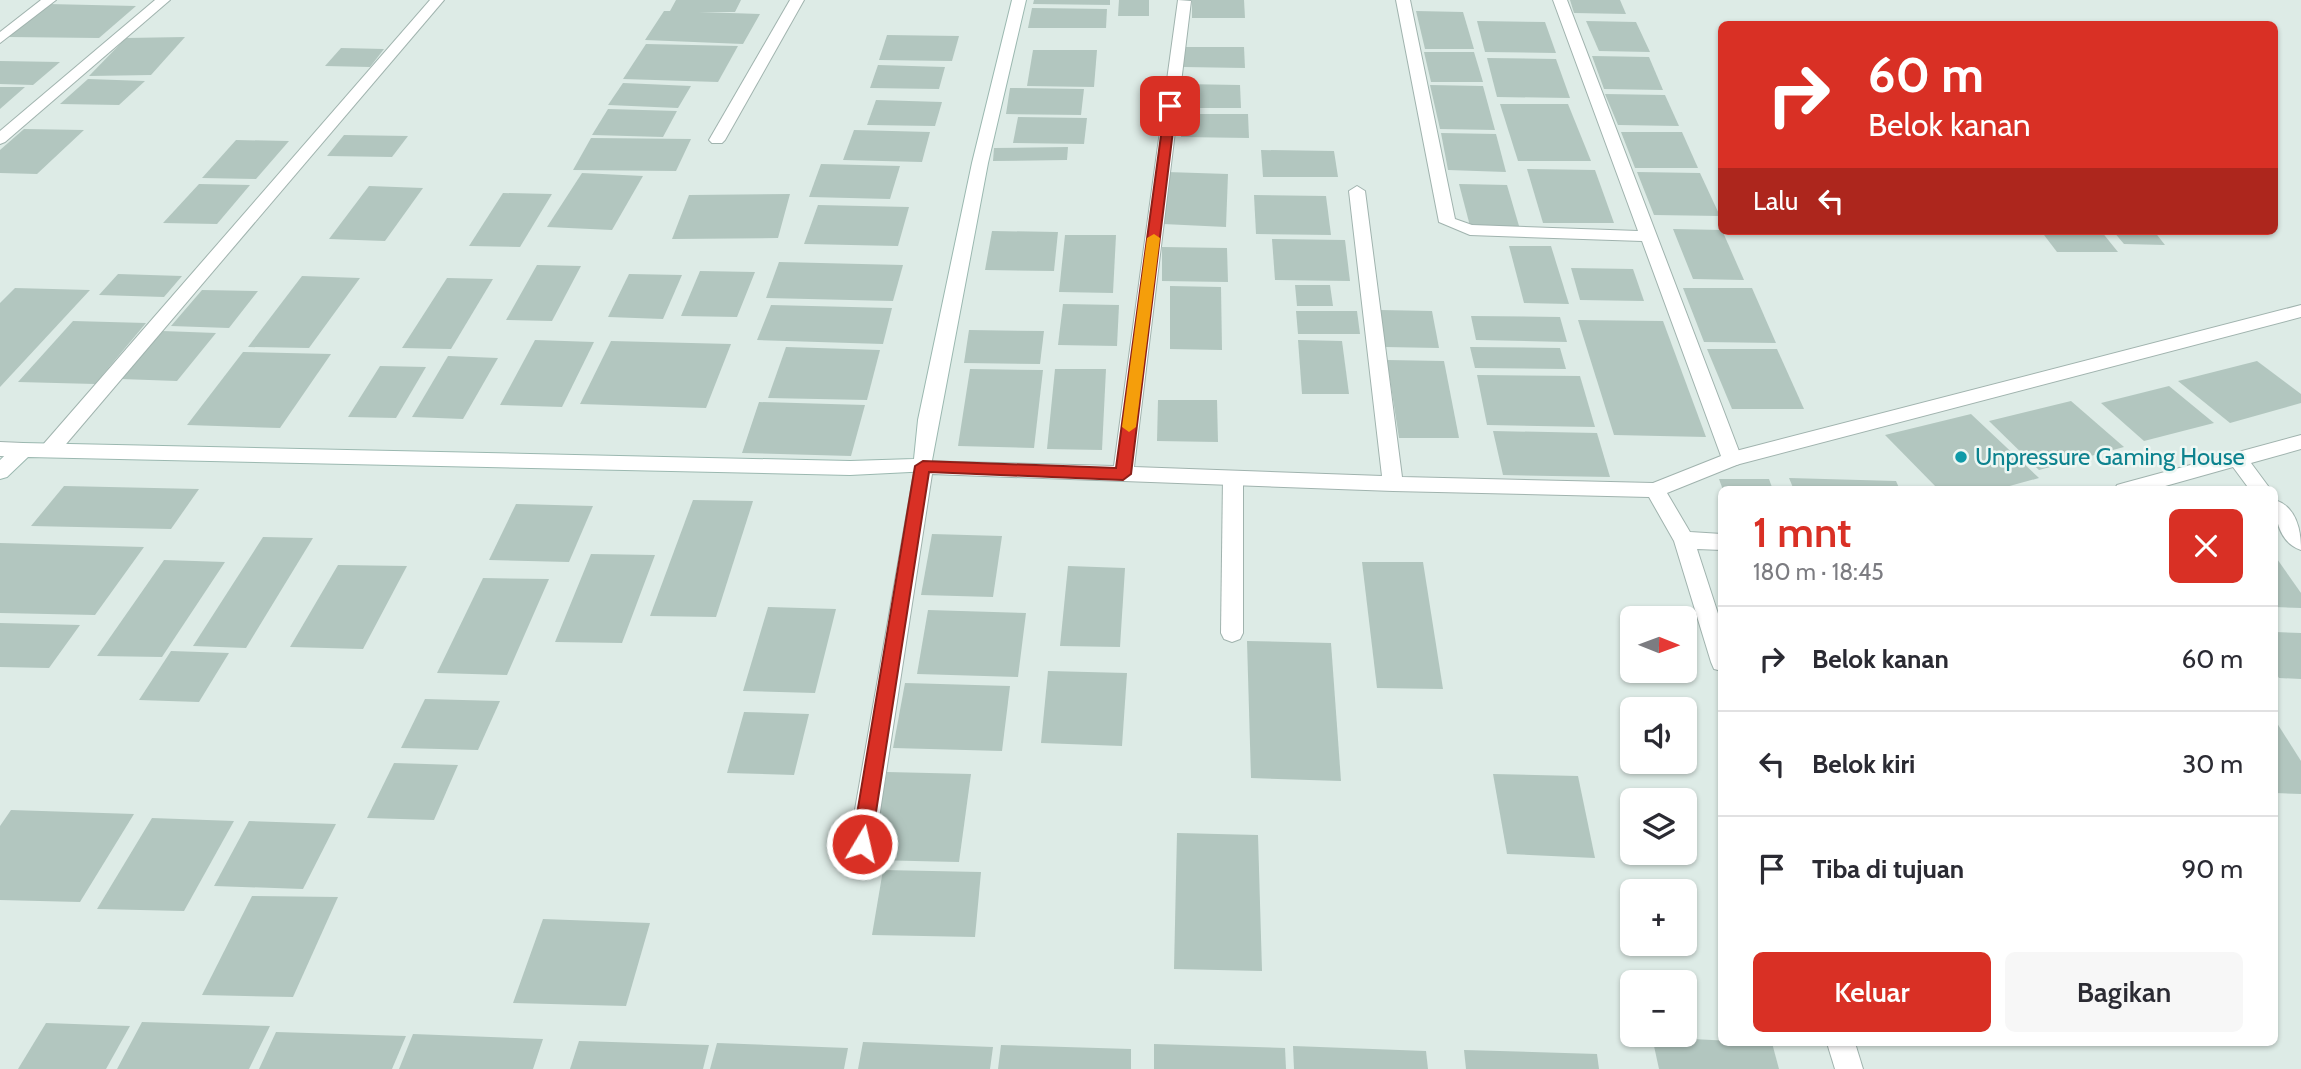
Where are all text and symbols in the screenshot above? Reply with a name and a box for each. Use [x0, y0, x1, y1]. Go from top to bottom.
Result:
text: 60 m [1868, 45, 1984, 104]
icon: right [1753, 49, 1844, 140]
pin [1140, 76, 1200, 136]
icon: arrive [1151, 87, 1189, 125]
text: Belok kanan [1868, 105, 2031, 144]
icon: left [1812, 182, 1850, 220]
text: Lalu [1753, 185, 1798, 217]
place label: Unpressure Gaming House [1975, 442, 2245, 471]
marker: Unpressure Gaming House [1953, 449, 1969, 465]
text: 1 mnt [1753, 506, 1851, 558]
button: close [2169, 509, 2243, 583]
text: 180 m · 18:45 [1753, 558, 1884, 586]
north arrow [1620, 606, 1698, 682]
map controls [1620, 606, 1697, 1047]
icon: right [1753, 640, 1791, 678]
text: Belok kanan [1812, 643, 1949, 675]
text: 60 m [2181, 643, 2243, 675]
button: sound [1620, 697, 1697, 774]
icon: left [1753, 745, 1791, 783]
text: Belok kiri [1812, 748, 1915, 780]
text: 30 m [2182, 748, 2243, 780]
button: layers [1620, 788, 1697, 865]
position arrow [825, 807, 899, 881]
icon: arrive [1753, 850, 1791, 888]
text: Tiba di tujuan [1812, 853, 1964, 885]
text: 90 m [2181, 853, 2243, 885]
button: + [1620, 879, 1697, 956]
button: Keluar [1753, 952, 1991, 1032]
button: Bagikan [2005, 952, 2243, 1032]
button: − [1620, 970, 1697, 1047]

